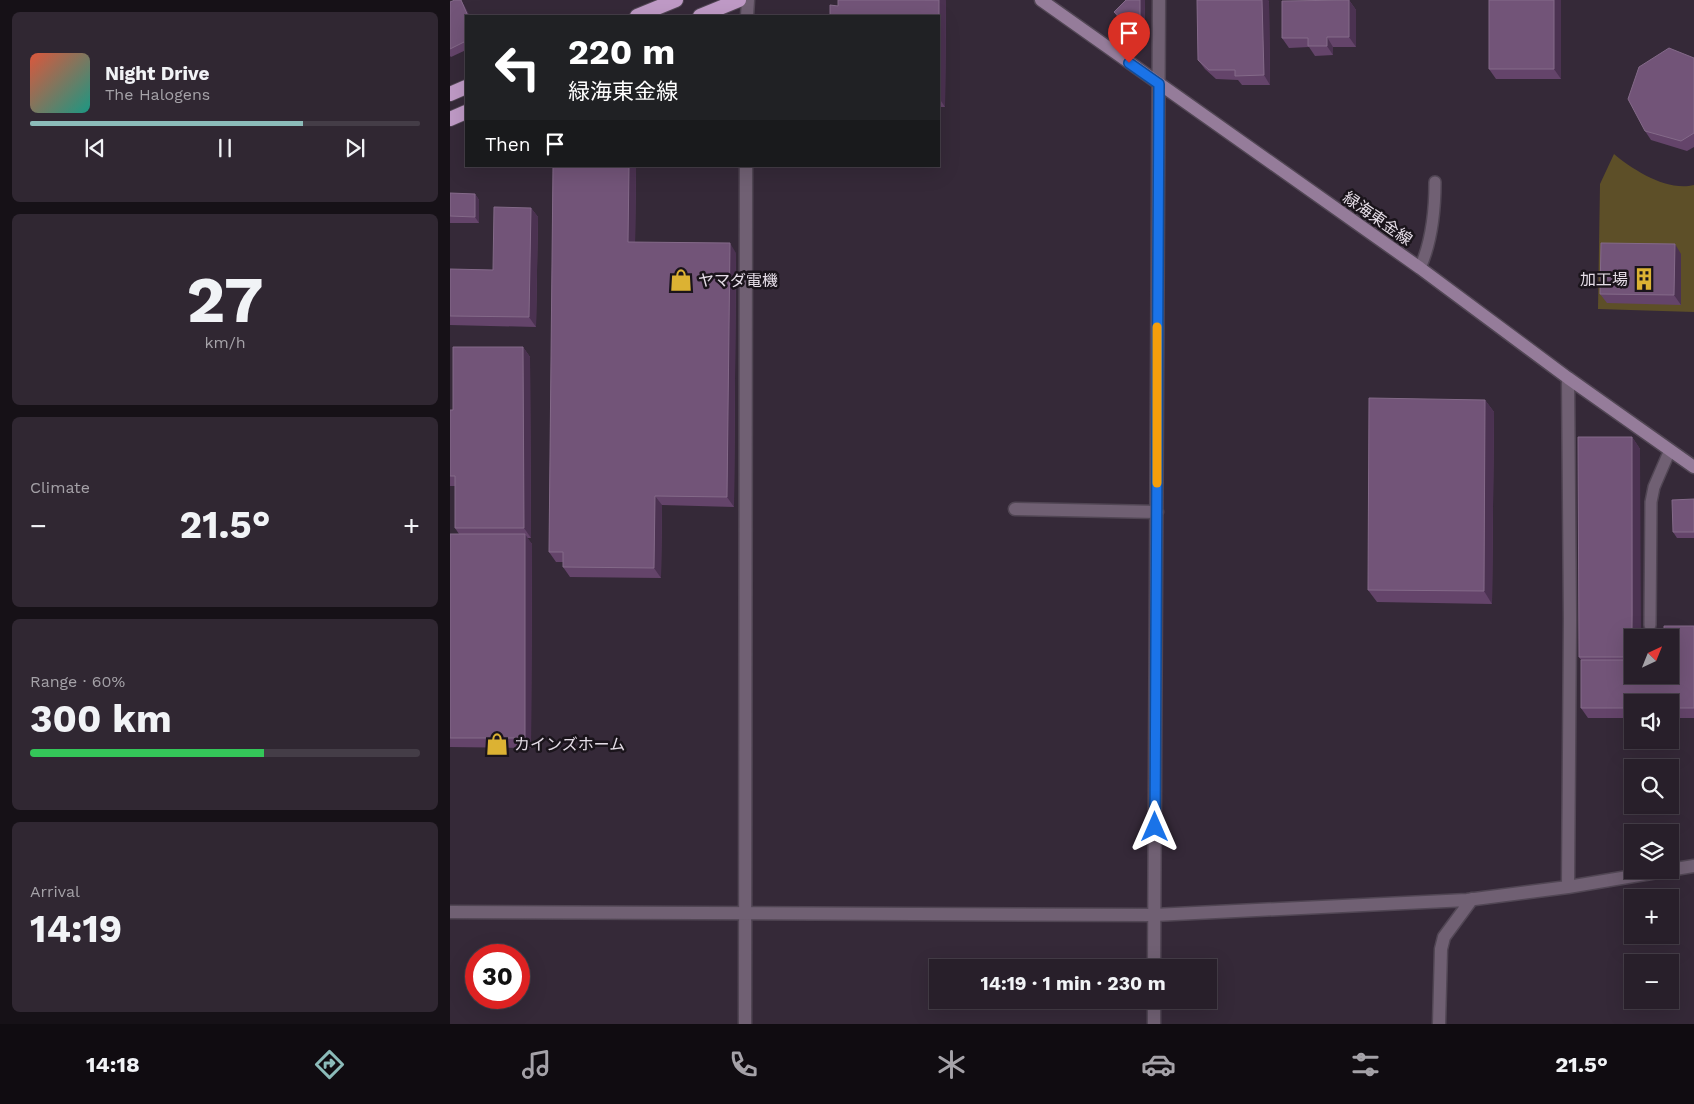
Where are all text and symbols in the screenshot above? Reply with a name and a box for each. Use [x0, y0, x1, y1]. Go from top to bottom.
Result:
pin [1108, 12, 1150, 63]
icon: arrive [1115, 19, 1143, 47]
text: 220 m [568, 31, 675, 73]
icon: left [485, 35, 550, 100]
text: Night Drive [105, 62, 210, 85]
text: 緑海東金線 [568, 79, 678, 104]
text: The Halogens [105, 85, 210, 104]
icon: arrive [541, 130, 569, 158]
text: Then [485, 133, 531, 156]
icon: previous [81, 134, 109, 162]
icon: pause [211, 134, 239, 162]
icon: next [341, 134, 369, 162]
street label: 緑海東金線 [1339, 188, 1416, 249]
text: 27 [186, 262, 264, 338]
building icon: 加工場 [1631, 266, 1657, 292]
shop icon: ヤマダ電機 [668, 267, 694, 293]
place label: 加工場 [1580, 270, 1628, 289]
place label: ヤマダ電機 [698, 271, 778, 290]
text: km/h [204, 333, 246, 352]
text: Climate [30, 478, 90, 497]
text: 21.5° [179, 503, 271, 547]
text: − [30, 509, 47, 542]
text: + [403, 509, 420, 542]
north arrow [1624, 629, 1679, 684]
map controls [1624, 629, 1679, 1009]
text: Range · 60% [30, 672, 125, 691]
button: sound [1624, 694, 1679, 749]
text: 300 km [30, 697, 172, 741]
shop icon: カインズホーム [484, 731, 510, 757]
place label: カインズホーム [514, 735, 625, 754]
button: search [1624, 759, 1679, 814]
position arrow [1128, 800, 1180, 852]
button: layers [1624, 824, 1679, 879]
text: Arrival [30, 882, 80, 901]
button: + [1624, 889, 1679, 944]
text: 14:19 [30, 907, 122, 951]
speed limit sign: 30 [465, 944, 530, 1009]
button: − [1624, 954, 1679, 1009]
text: 14:19 · 1 min · 230 m [980, 972, 1166, 995]
icon: directions [312, 1047, 347, 1082]
icon: music [519, 1047, 554, 1082]
icon: phone [726, 1047, 761, 1082]
icon: climate [934, 1047, 969, 1082]
icon: car [1141, 1047, 1176, 1082]
icon: filters [1348, 1047, 1383, 1082]
text: 14:18 [86, 1052, 140, 1077]
text: 21.5° [1555, 1052, 1608, 1077]

